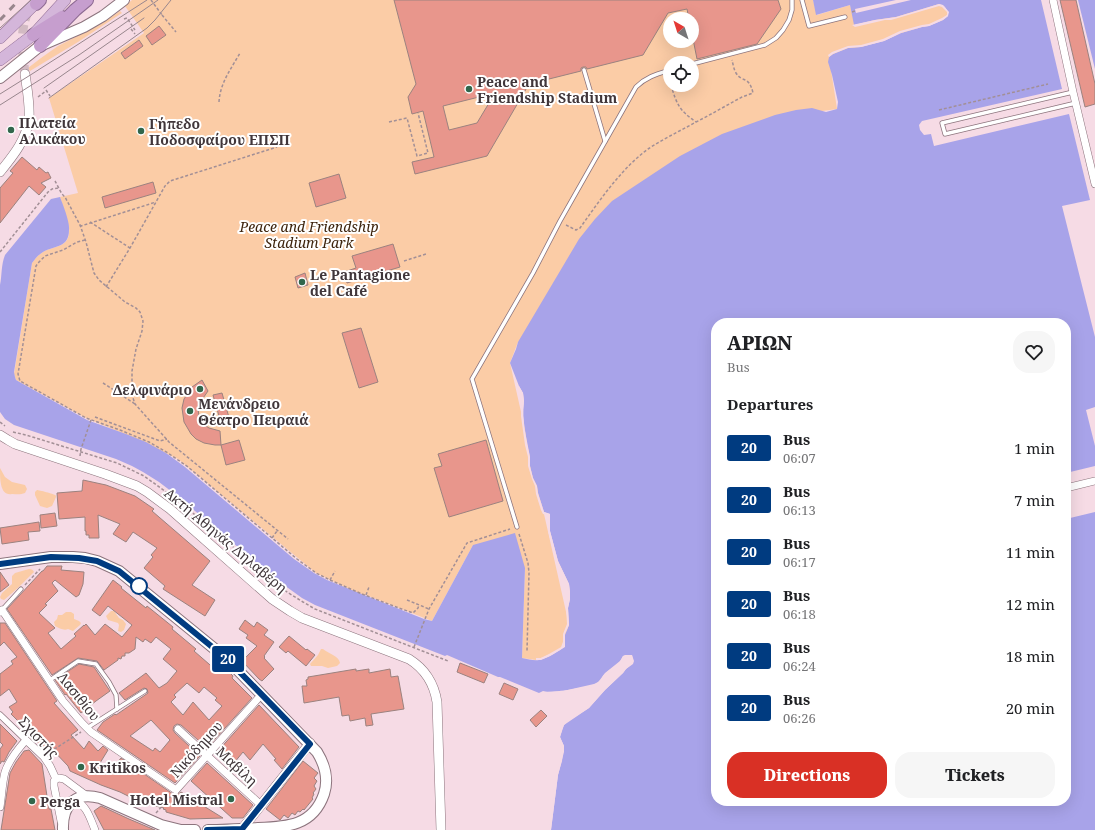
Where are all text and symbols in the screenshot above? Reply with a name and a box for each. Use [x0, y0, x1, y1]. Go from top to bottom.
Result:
north arrow [663, 12, 699, 48]
map controls [663, 12, 699, 92]
button: locate [663, 56, 699, 92]
place label: Peace and Friendship Stadium [477, 72, 618, 107]
marker: Peace and Friendship Stadium [464, 84, 474, 94]
place label: Πλατεία Αλικάκου [19, 113, 86, 148]
place label: Γήπεδο Ποδοσφαίρου ΕΠΣΠ [149, 114, 290, 149]
marker: Πλατεία Αλικάκου [6, 125, 16, 135]
marker: Γήπεδο Ποδοσφαίρου ΕΠΣΠ [136, 126, 146, 136]
park label: Peace and Friendship Stadium Park [239, 217, 378, 252]
place label: Le Pantagione del Café [310, 265, 410, 300]
marker: Le Pantagione del Café [297, 277, 307, 287]
text: ΑΡΙΩΝ [727, 330, 792, 356]
button: heart [1013, 331, 1055, 373]
text: Bus [727, 358, 750, 376]
place label: Δελφινάριο [113, 380, 192, 399]
marker: Δελφινάριο [195, 384, 205, 394]
place label: Μενάνδρειο Θέατρο Πειραιά [198, 394, 309, 429]
text: Departures [727, 394, 813, 414]
marker: Μενάνδρειο Θέατρο Πειραιά [185, 406, 195, 416]
text: Bus [783, 429, 810, 449]
text: 20 [741, 438, 757, 457]
text: 1 min [1014, 438, 1055, 458]
text: 06:07 [783, 449, 816, 467]
text: Bus [783, 481, 810, 501]
street label: Ακτή Αθηνάς Δηλαβέρη [161, 483, 291, 597]
text: 20 [741, 490, 757, 509]
text: 7 min [1014, 490, 1055, 510]
text: 06:13 [783, 501, 816, 519]
text: Bus [783, 533, 810, 553]
text: 20 [741, 542, 757, 561]
text: 11 min [1006, 542, 1055, 562]
text: 06:17 [783, 553, 816, 571]
unlabelled marker [130, 577, 148, 595]
text: Bus [783, 585, 810, 605]
text: 20 [741, 594, 757, 613]
text: 12 min [1006, 594, 1055, 614]
text: 06:18 [783, 605, 816, 623]
text: Bus [783, 637, 810, 657]
line badge: 20 [210, 646, 246, 672]
text: 20 [741, 646, 757, 665]
text: 18 min [1006, 646, 1055, 666]
text: 20 [220, 649, 236, 668]
text: 06:24 [783, 657, 816, 675]
street label: Λασιθίου [53, 667, 105, 725]
text: Bus [783, 689, 810, 709]
text: 20 [741, 698, 757, 717]
text: 20 min [1006, 698, 1055, 718]
text: 06:26 [783, 709, 816, 727]
street label: Σχιστής [15, 712, 63, 762]
street label: Νικόδημου [166, 717, 226, 781]
street label: Μαβίλη [212, 742, 262, 790]
button: Directions [727, 752, 887, 798]
button: Tickets [895, 752, 1055, 798]
place label: Kritikos [89, 758, 146, 777]
marker: Kritikos [76, 762, 86, 772]
place label: Hotel Mistral [130, 790, 223, 809]
place label: Perga [40, 792, 81, 811]
marker: Hotel Mistral [226, 794, 236, 804]
marker: Perga [27, 796, 37, 806]

